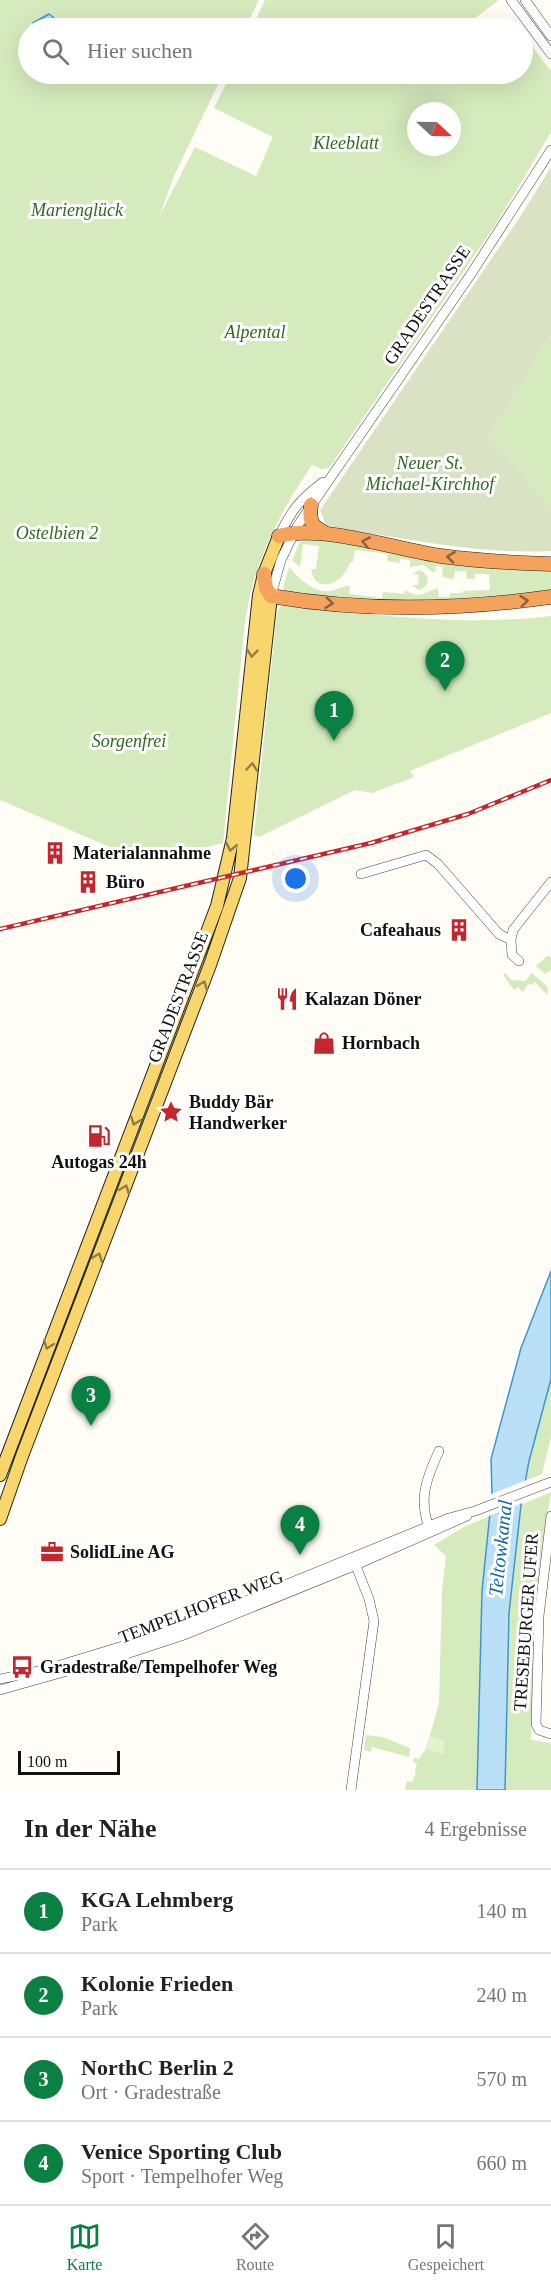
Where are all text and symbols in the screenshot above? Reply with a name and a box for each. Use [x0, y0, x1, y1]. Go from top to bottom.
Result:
search box [18, 18, 533, 84]
icon: search [39, 35, 72, 68]
text: Hier suchen [87, 38, 193, 63]
north arrow [407, 102, 461, 156]
park label: Kleeblatt [312, 133, 380, 153]
park label: Marienglück [30, 200, 124, 220]
street label: GRADESTRASSE [380, 242, 474, 368]
park label: Alpental [224, 322, 286, 342]
park label: Neuer St. Michael-Kirchhof [365, 453, 497, 494]
park label: Ostelbien 2 [16, 523, 98, 543]
one-way arrow [361, 536, 371, 549]
one-way arrow [446, 551, 455, 564]
one-way arrow [519, 595, 528, 608]
one-way arrow [325, 596, 334, 609]
pin: 2 [426, 642, 464, 691]
one-way arrow [246, 648, 259, 657]
pin: 1 [314, 692, 354, 741]
park label: Sorgenfrei [92, 731, 166, 751]
one-way arrow [245, 762, 258, 771]
building icon: Materialannahme [42, 840, 68, 866]
one-way arrow [225, 842, 238, 852]
place label: Materialannahme [73, 843, 211, 863]
your location [281, 864, 310, 893]
building icon: Büro [75, 869, 101, 895]
place label: Büro [106, 872, 145, 892]
building icon: Cafeahaus [446, 917, 472, 943]
place label: Cafeahaus [360, 920, 441, 940]
street label: GRADESTRASSE [144, 929, 212, 1065]
one-way arrow [196, 980, 208, 991]
restaurant icon: Kalazan Döner [274, 986, 300, 1012]
place label: Kalazan Döner [305, 989, 422, 1009]
shop icon: Hornbach [311, 1030, 337, 1056]
place label: Hornbach [342, 1033, 420, 1053]
place label: Buddy Bär Handwerker [189, 1092, 287, 1133]
place icon: Buddy Bär Handwerker [158, 1099, 184, 1125]
one-way arrow [130, 1115, 142, 1126]
fuel station icon: Autogas 24h [86, 1123, 112, 1149]
place label: Autogas 24h [51, 1152, 147, 1172]
one-way arrow [117, 1184, 130, 1195]
one-way arrow [91, 1252, 104, 1263]
one-way arrow [43, 1339, 55, 1350]
pin: 3 [72, 1376, 110, 1426]
water label: Teltowkanal [484, 1498, 516, 1597]
pin: 4 [280, 1506, 320, 1555]
street label: TRESEBURGER UFER [510, 1532, 542, 1712]
office icon: SolidLine AG [39, 1539, 65, 1565]
place label: SolidLine AG [70, 1542, 175, 1562]
street label: TEMPELHOFER WEG [116, 1566, 286, 1648]
bus stop icon: Gradestraße/Tempelhofer Weg [9, 1654, 35, 1680]
place label: Gradestraße/Tempelhofer Weg [40, 1657, 277, 1677]
scale bar [18, 1748, 120, 1776]
text: 100 m [27, 1753, 67, 1770]
text: In der Nähe [24, 1814, 156, 1843]
text: 4 Ergebnisse [425, 1818, 527, 1840]
text: KGA Lehmberg [81, 1887, 233, 1912]
text: 1 [39, 1900, 49, 1922]
text: 140 m [476, 1900, 527, 1922]
text: Park [81, 1913, 118, 1935]
text: Kolonie Frieden [81, 1971, 233, 1996]
text: 2 [39, 1984, 49, 2006]
text: 240 m [476, 1984, 527, 2006]
text: Park [81, 1997, 118, 2019]
text: NorthC Berlin 2 [81, 2055, 234, 2080]
text: 3 [39, 2068, 49, 2090]
text: 570 m [476, 2068, 527, 2090]
text: Ort · Gradestraße [81, 2081, 221, 2103]
text: Venice Sporting Club [81, 2139, 282, 2164]
text: 4 [39, 2152, 49, 2174]
text: 660 m [476, 2152, 527, 2174]
text: Sport · Tempelhofer Weg [81, 2165, 283, 2187]
tab: Karte [67, 2220, 102, 2274]
tab: Route [236, 2220, 274, 2274]
tab: Gespeichert [408, 2220, 484, 2274]

